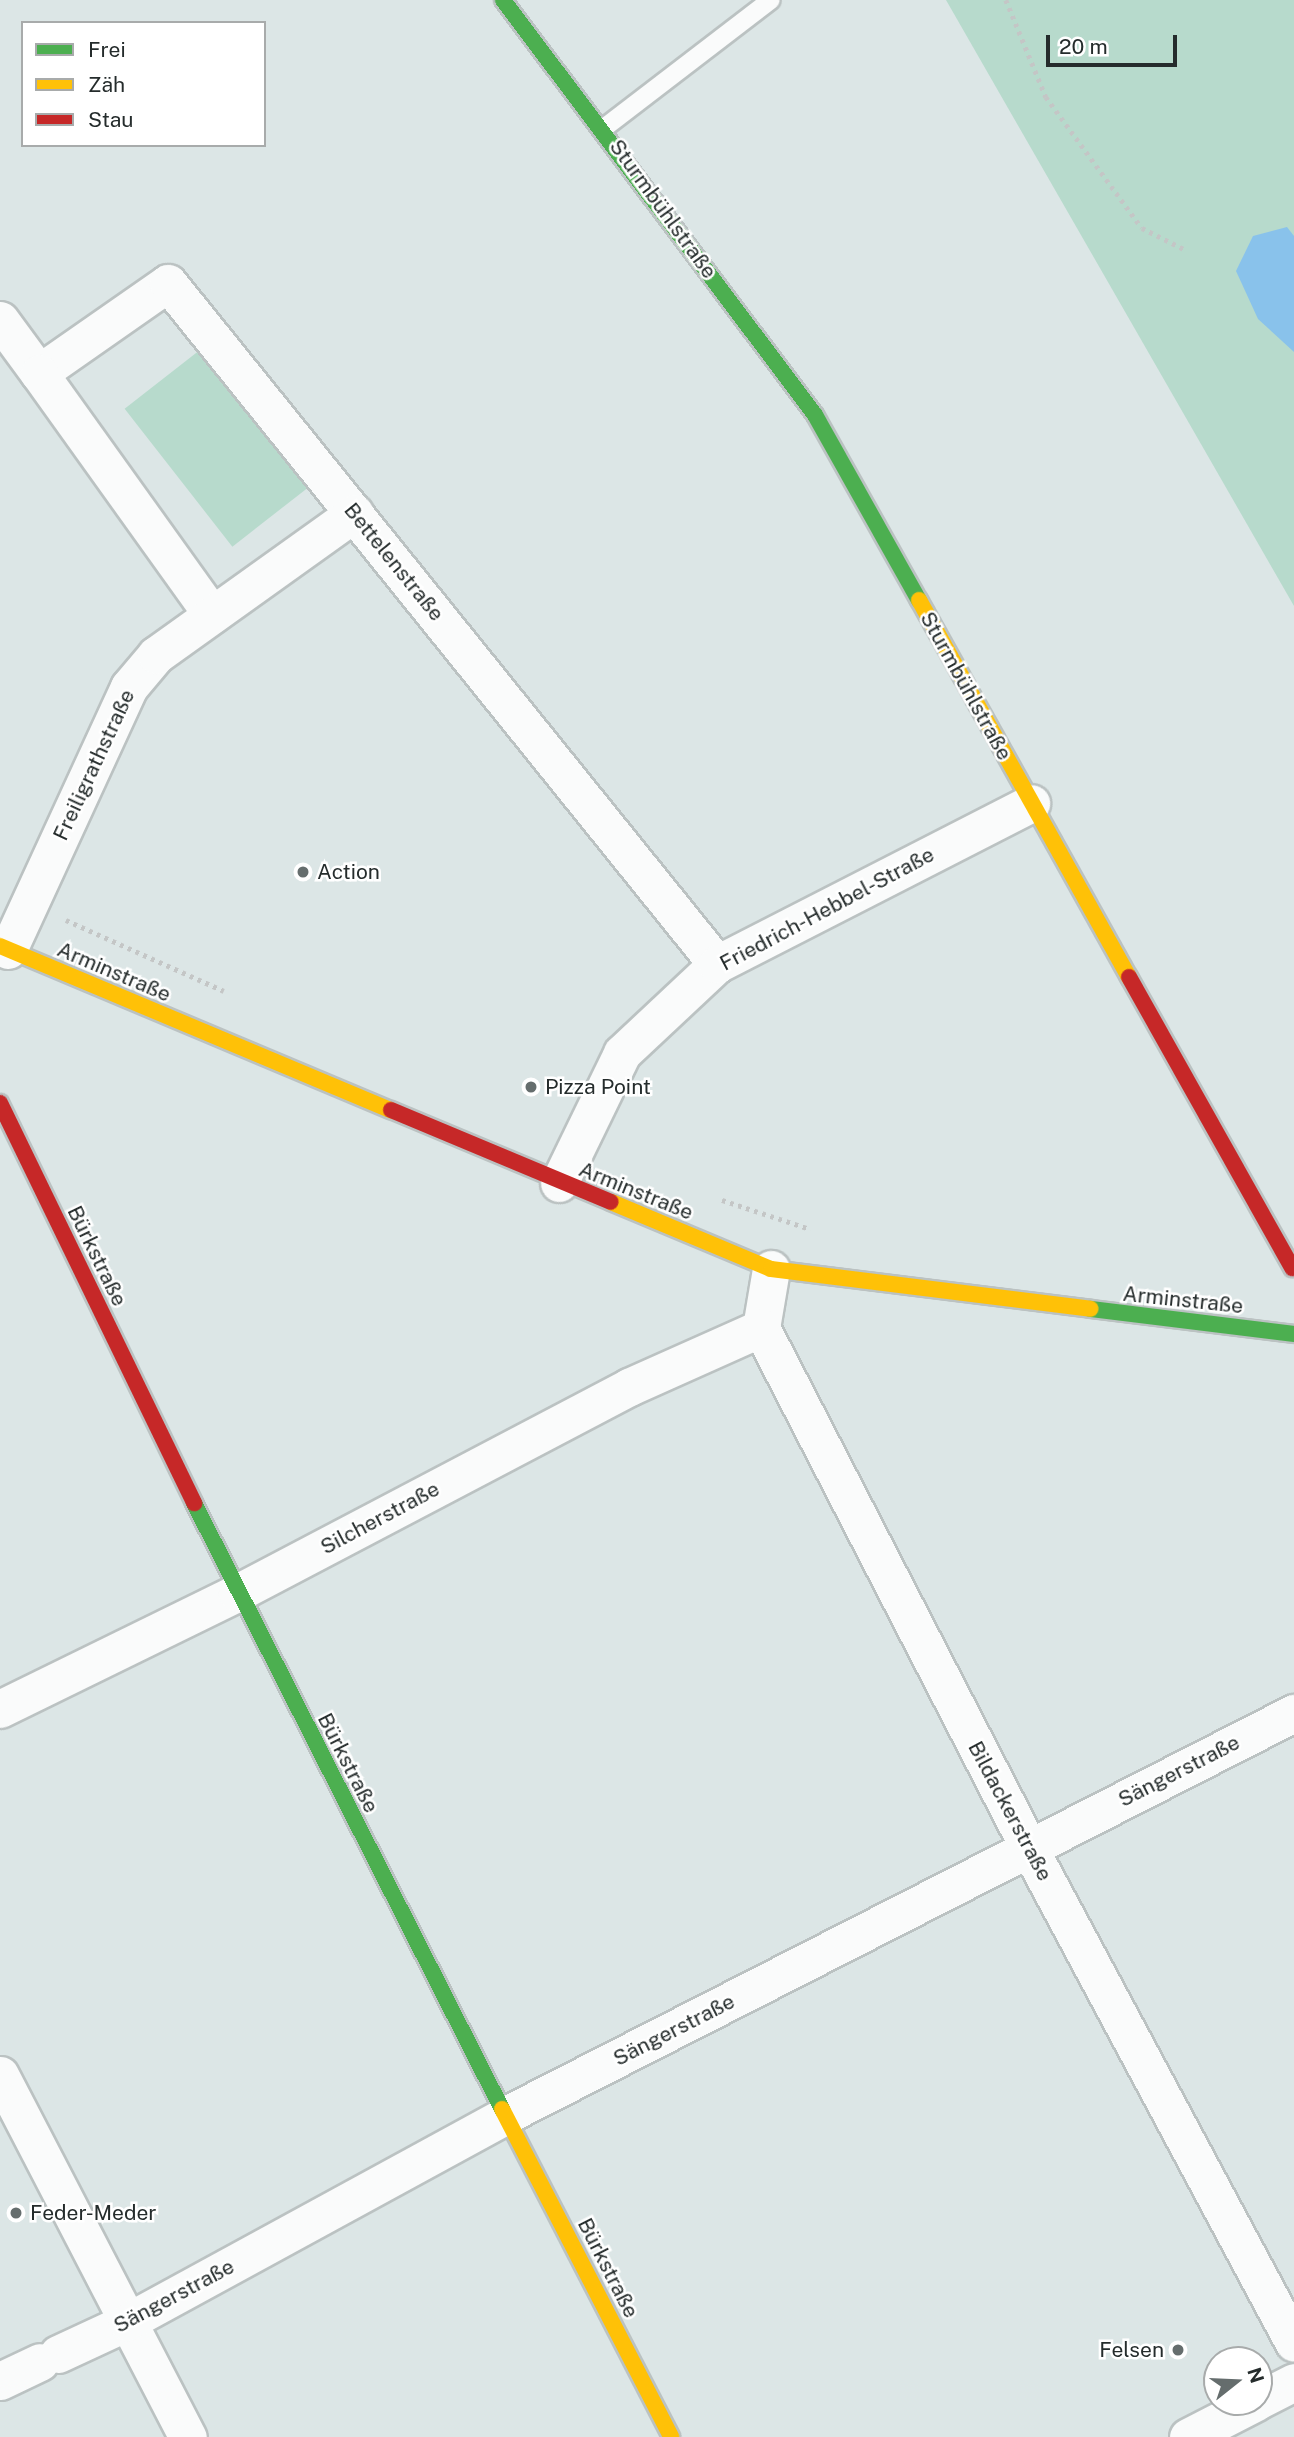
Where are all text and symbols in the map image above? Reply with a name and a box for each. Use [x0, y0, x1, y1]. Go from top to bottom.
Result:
legend [21, 21, 266, 147]
scale bar [1049, 21, 1180, 65]
text: 20 m [1059, 34, 1108, 59]
text: Frei [88, 37, 126, 62]
text: Zäh [88, 72, 125, 97]
text: Stau [88, 107, 134, 132]
street label: Sturmbühlstraße [604, 135, 722, 283]
street label: Bettelenstraße [339, 498, 449, 626]
street label: Sturmbühlstraße [915, 607, 1017, 765]
street label: Freiligrathstraße [48, 686, 140, 844]
street label: Friedrich-Hebbel-Straße [716, 842, 938, 976]
place label: Action [317, 859, 380, 885]
marker: Action [295, 864, 311, 880]
street label: Arminstraße [53, 937, 175, 1007]
place label: Pizza Point [545, 1074, 651, 1100]
marker: Pizza Point [523, 1079, 539, 1095]
street label: Arminstraße [575, 1157, 697, 1225]
street label: Bürkstraße [62, 1202, 132, 1310]
street label: Arminstraße [1122, 1281, 1244, 1319]
street label: Silcherstraße [316, 1476, 444, 1560]
street label: Bürkstraße [312, 1709, 384, 1817]
street label: Sängerstraße [1114, 1730, 1244, 1812]
street label: Bildackerstraße [963, 1737, 1057, 1885]
street label: Sängerstraße [609, 1989, 739, 2071]
place label: Feder-Meder [30, 2200, 157, 2226]
marker: Feder-Meder [8, 2205, 24, 2221]
street label: Bürkstraße [572, 2214, 644, 2322]
street label: Sängerstraße [109, 2254, 239, 2338]
place label: Felsen [1099, 2337, 1164, 2363]
marker: Felsen [1170, 2342, 1186, 2358]
north arrow [1203, 2346, 1273, 2416]
text: N [1243, 2365, 1269, 2386]

